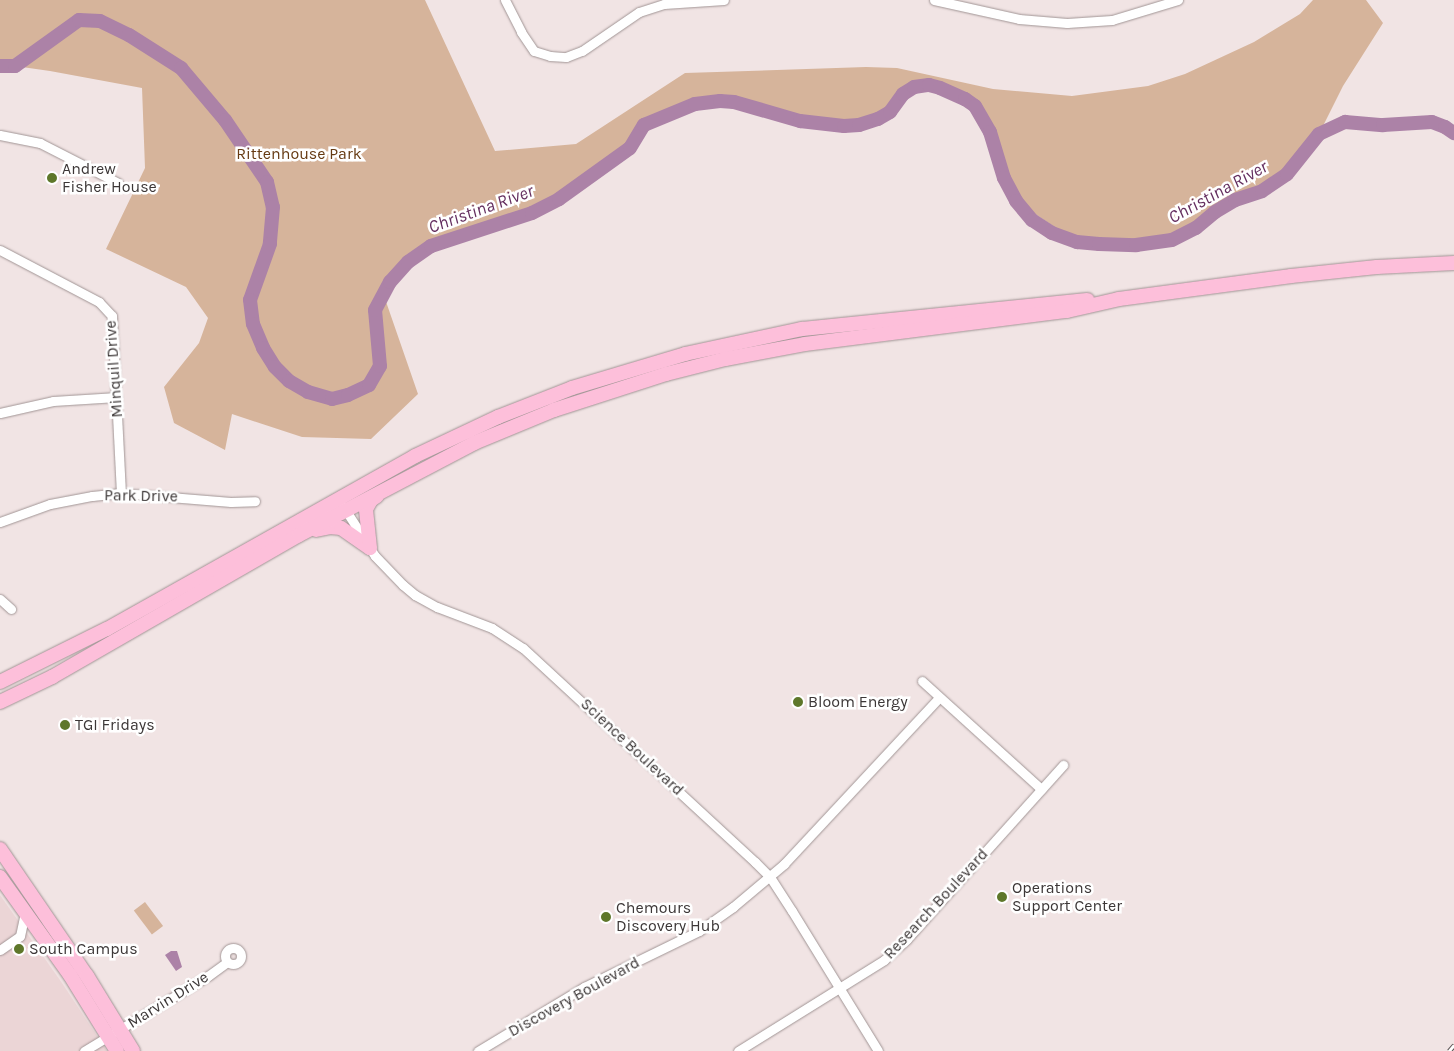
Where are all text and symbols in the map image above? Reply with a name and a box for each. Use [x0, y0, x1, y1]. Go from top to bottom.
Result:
park label: Rittenhouse Park [236, 144, 362, 164]
water label: Christina River [1165, 156, 1271, 228]
place label: Andrew Fisher House [62, 159, 157, 197]
marker: Andrew Fisher House [46, 172, 58, 184]
water label: Christina River [425, 180, 537, 238]
street label: Minquil Drive [101, 320, 127, 418]
street label: Park Drive [104, 486, 178, 506]
place label: Bloom Energy [808, 692, 908, 712]
street label: Science Boulevard [576, 694, 688, 800]
marker: Bloom Energy [792, 696, 804, 708]
place label: TGI Fridays [75, 715, 155, 735]
marker: TGI Fridays [59, 719, 71, 731]
street label: Research Boulevard [880, 845, 992, 963]
place label: Operations Support Center [1012, 878, 1122, 916]
marker: Operations Support Center [996, 891, 1008, 903]
place label: Chemours Discovery Hub [616, 898, 720, 936]
marker: Chemours Discovery Hub [600, 911, 612, 923]
place label: South Campus [29, 939, 138, 959]
marker: South Campus [13, 943, 25, 955]
street label: Discovery Boulevard [505, 953, 643, 1041]
street label: Marvin Drive [124, 968, 212, 1032]

